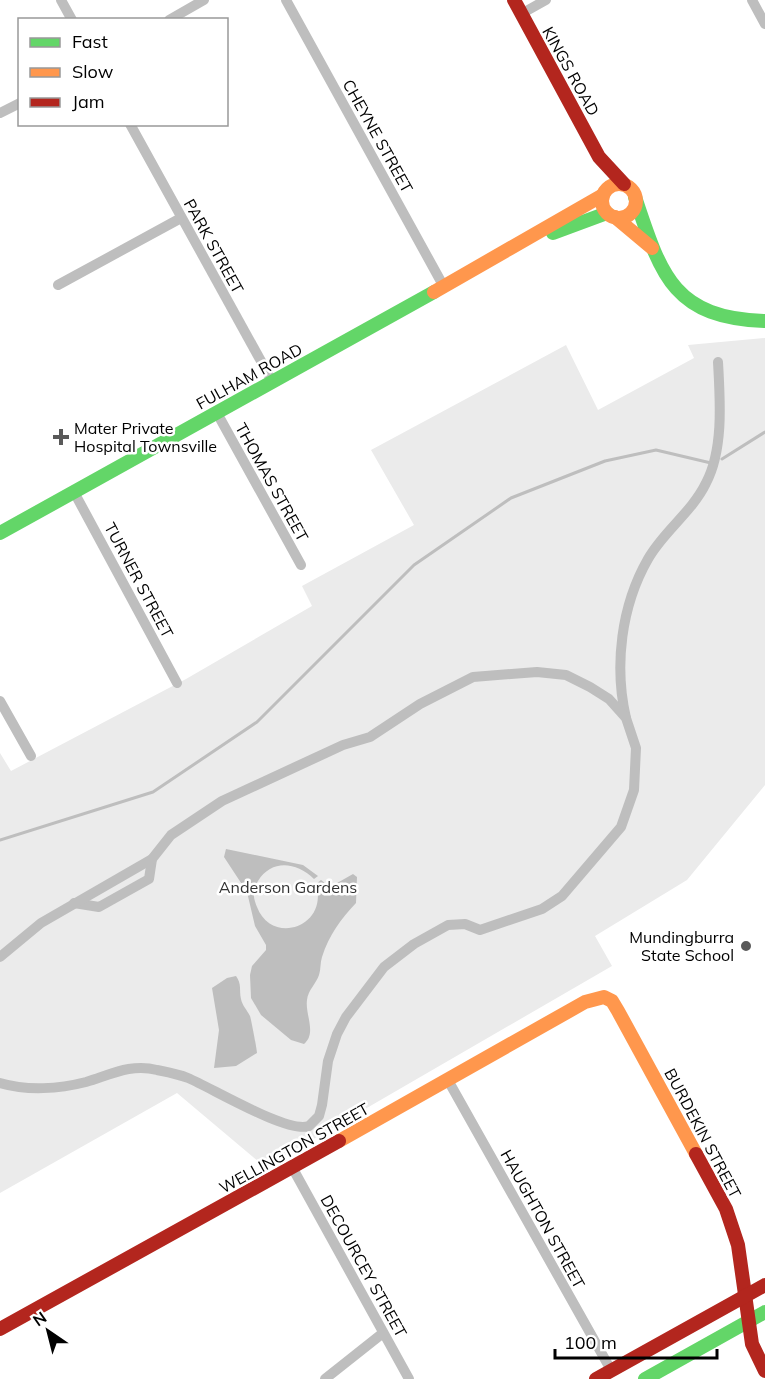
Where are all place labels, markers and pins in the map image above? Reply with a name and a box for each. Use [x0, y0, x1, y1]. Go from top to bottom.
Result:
place label: Mater Private Hospital Townsville [74, 418, 217, 456]
marker: Mater Private Hospital Townsville [52, 428, 70, 446]
place label: Mundingburra State School [629, 927, 734, 965]
marker: Mundingburra State School [739, 939, 753, 953]

